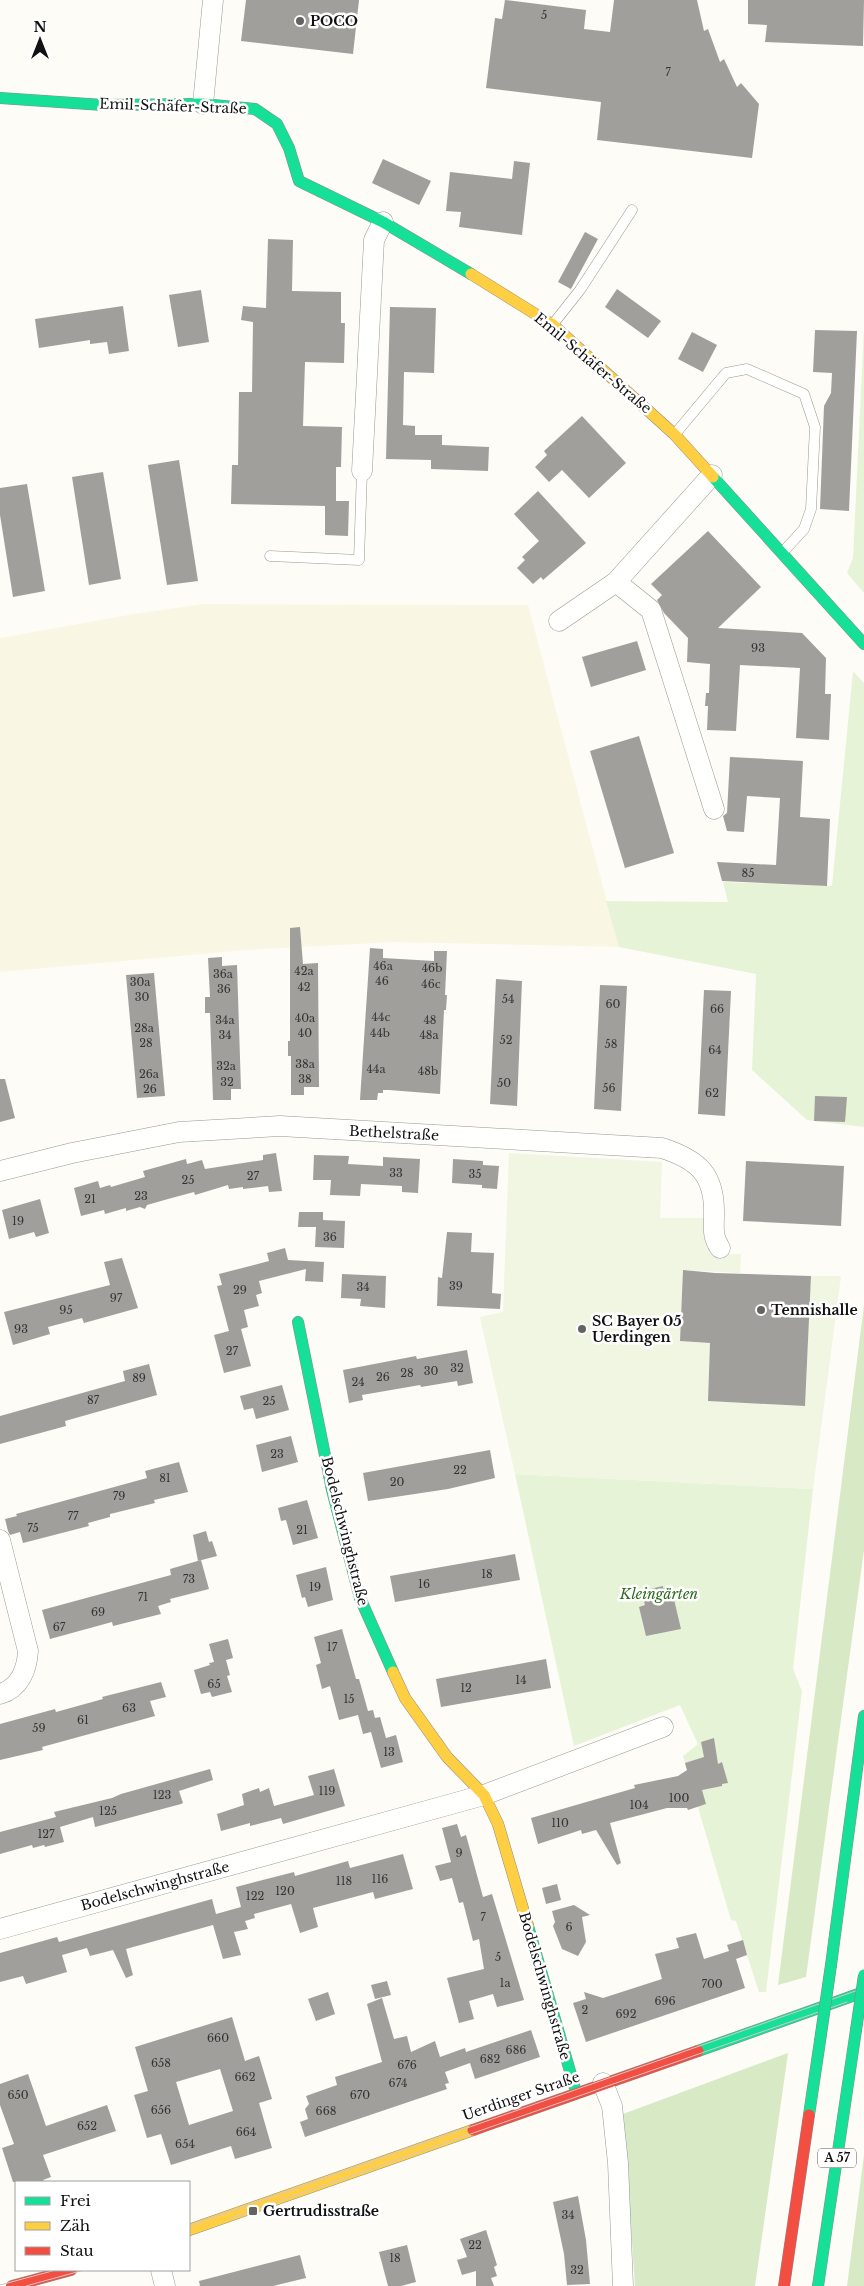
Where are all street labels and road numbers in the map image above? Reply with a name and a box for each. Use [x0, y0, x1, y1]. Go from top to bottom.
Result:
street label: Emil-Schäfer-Straße [99, 94, 247, 118]
street label: Emil-Schäfer-Straße [531, 309, 655, 417]
street label: Bethelstraße [349, 1122, 439, 1144]
street label: Bodelschwinghstraße [318, 1455, 372, 1607]
street label: Bodelschwinghstraße [79, 1857, 231, 1915]
street label: Bodelschwinghstraße [515, 1910, 575, 2062]
street label: Uerdinger Straße [460, 2067, 582, 2125]
road number: A 57 [818, 2148, 856, 2168]

